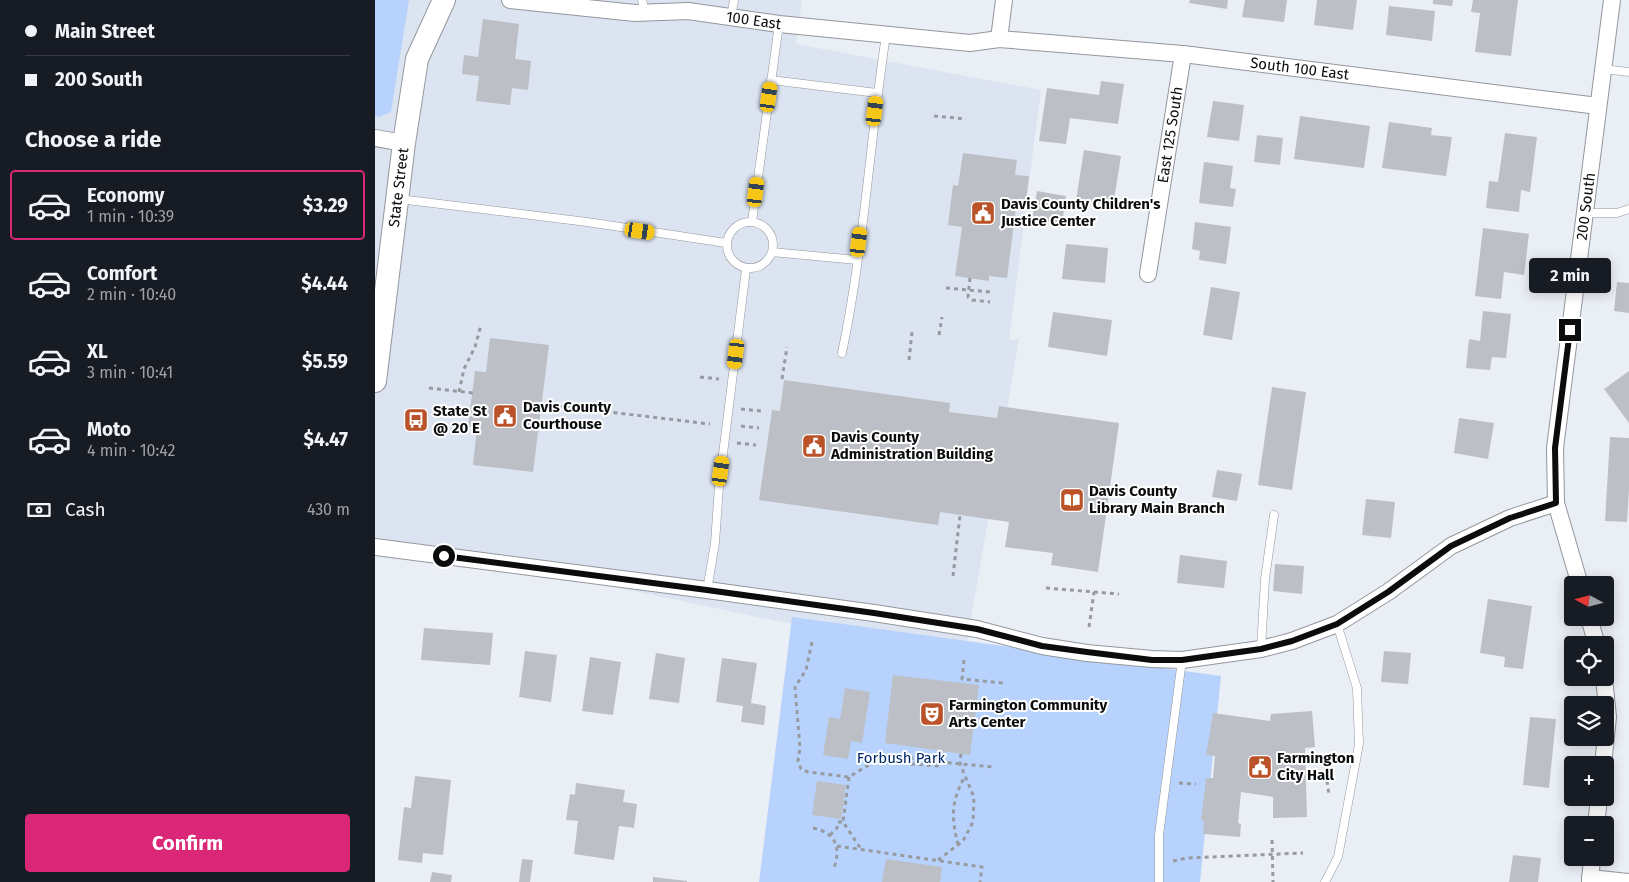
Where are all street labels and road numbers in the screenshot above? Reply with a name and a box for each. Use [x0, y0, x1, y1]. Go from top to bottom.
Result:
street label: 100 East [725, 8, 783, 33]
street label: South 100 East [1249, 54, 1351, 84]
street label: East 125 South [1154, 85, 1187, 184]
street label: State Street [385, 146, 412, 228]
street label: 200 South [1573, 171, 1599, 241]

